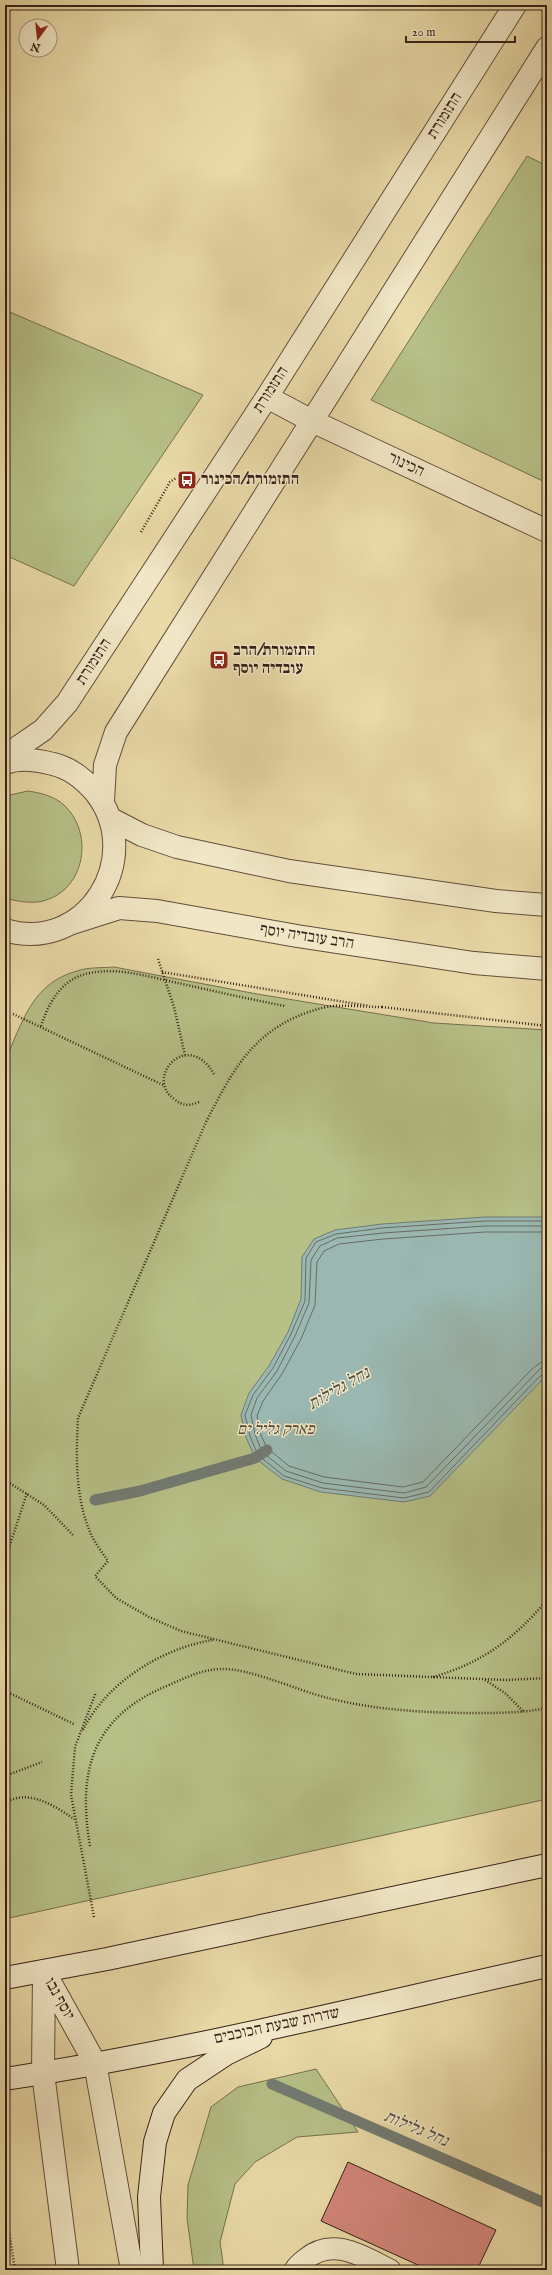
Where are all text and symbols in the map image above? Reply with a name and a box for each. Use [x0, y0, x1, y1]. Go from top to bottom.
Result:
north arrow [18, 18, 58, 58]
scale bar [406, 18, 515, 44]
text: 20 m [412, 25, 435, 40]
text: N [29, 39, 43, 55]
street label: התזמורת [423, 89, 467, 143]
street label: התזמורת [249, 363, 293, 417]
street label: הכינור [385, 448, 427, 482]
bus stop icon: התזמורת/הכינור [176, 469, 198, 491]
place label: התזמורת/הכינור [201, 470, 299, 490]
street label: התזמורת [72, 635, 116, 689]
place label: התזמורת/הרב עובדיה יוסף [233, 641, 316, 679]
bus stop icon: התזמורת/הרב עובדיה יוסף [208, 649, 230, 671]
street label: הרב עובדיה יוסף [259, 920, 355, 954]
water label: נחל גלילות [304, 1362, 375, 1415]
park label: פארק גליל ים [237, 1420, 316, 1440]
street label: יוסף נבו [39, 1974, 79, 2024]
street label: שדרות שבעת הכוכבים [212, 2003, 342, 2049]
water label: נחל גלילות [381, 2106, 452, 2152]

